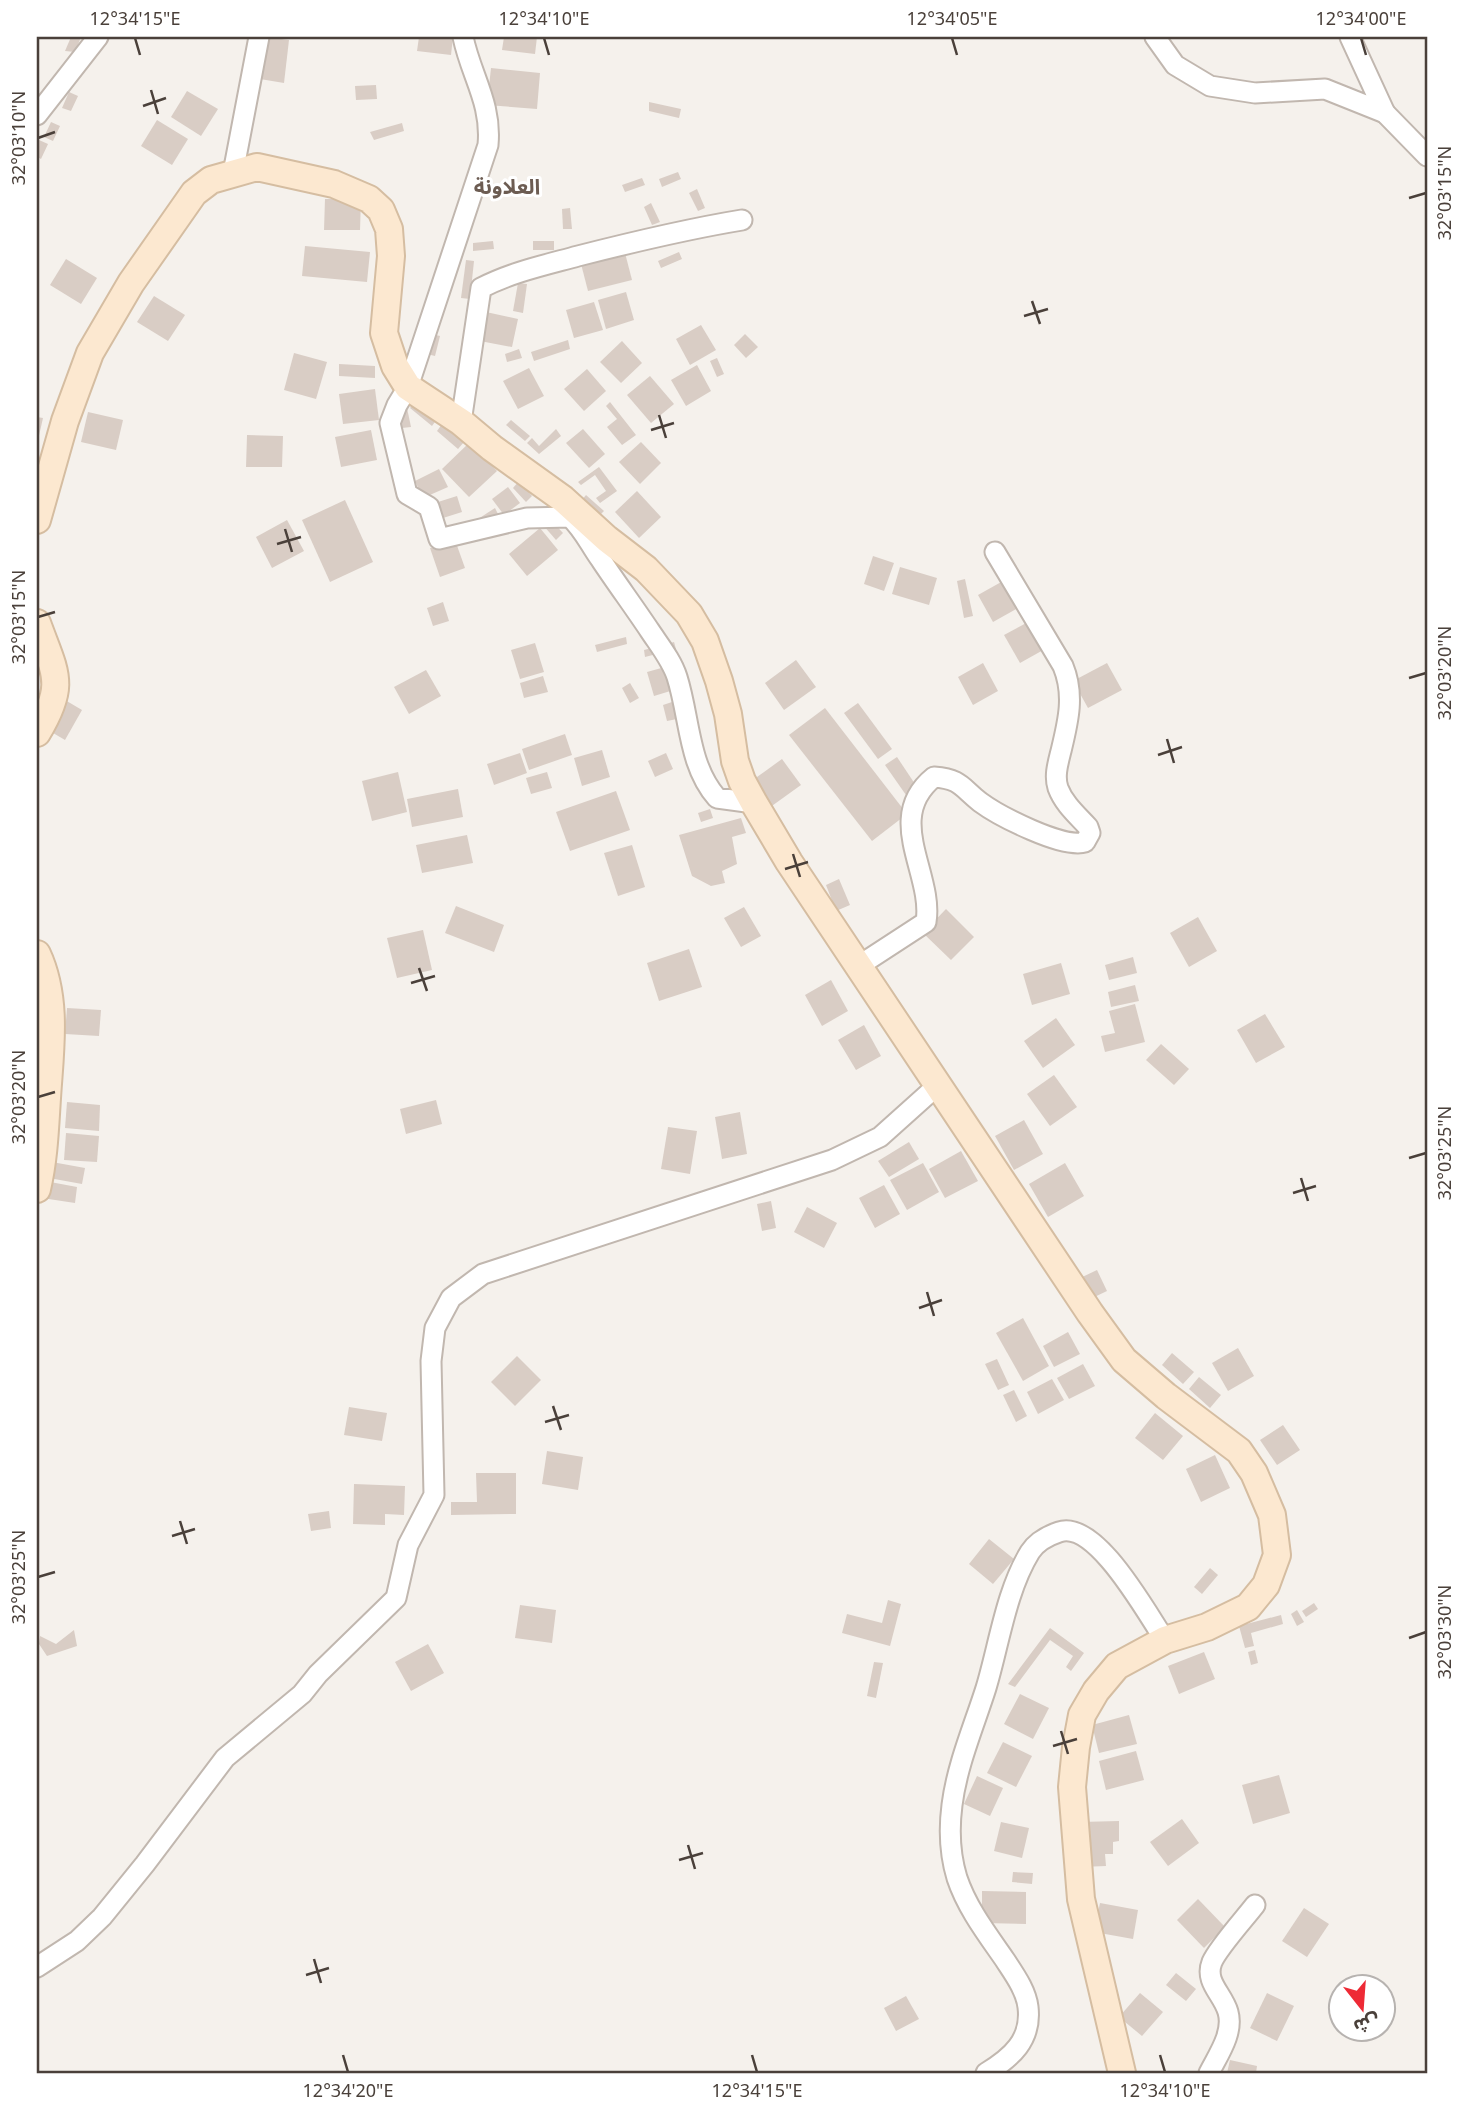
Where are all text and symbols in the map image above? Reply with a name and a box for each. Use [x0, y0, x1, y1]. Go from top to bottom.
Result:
text: 12°34'15"E [90, 6, 180, 30]
text: 12°34'10"E [499, 6, 589, 30]
text: 12°34'05"E [907, 6, 997, 30]
text: 12°34'00"E [1316, 6, 1406, 30]
text: 32°03'10"N [6, 91, 30, 185]
text: 32°03'15"N [1432, 146, 1456, 240]
district label: العلاونة [474, 172, 540, 200]
text: 32°03'15"N [6, 570, 30, 664]
text: 32°03'20"N [1432, 626, 1456, 720]
text: 32°03'20"N [6, 1050, 30, 1144]
text: 32°03'25"N [1432, 1106, 1456, 1200]
text: 32°03'25"N [6, 1530, 30, 1624]
text: 32°03'30"N [1432, 1585, 1456, 1679]
north arrow [1328, 1974, 1398, 2044]
text: ش [1351, 2008, 1383, 2040]
text: 12°34'20"E [303, 2078, 393, 2102]
text: 12°34'15"E [712, 2078, 802, 2102]
text: 12°34'10"E [1120, 2078, 1210, 2102]

